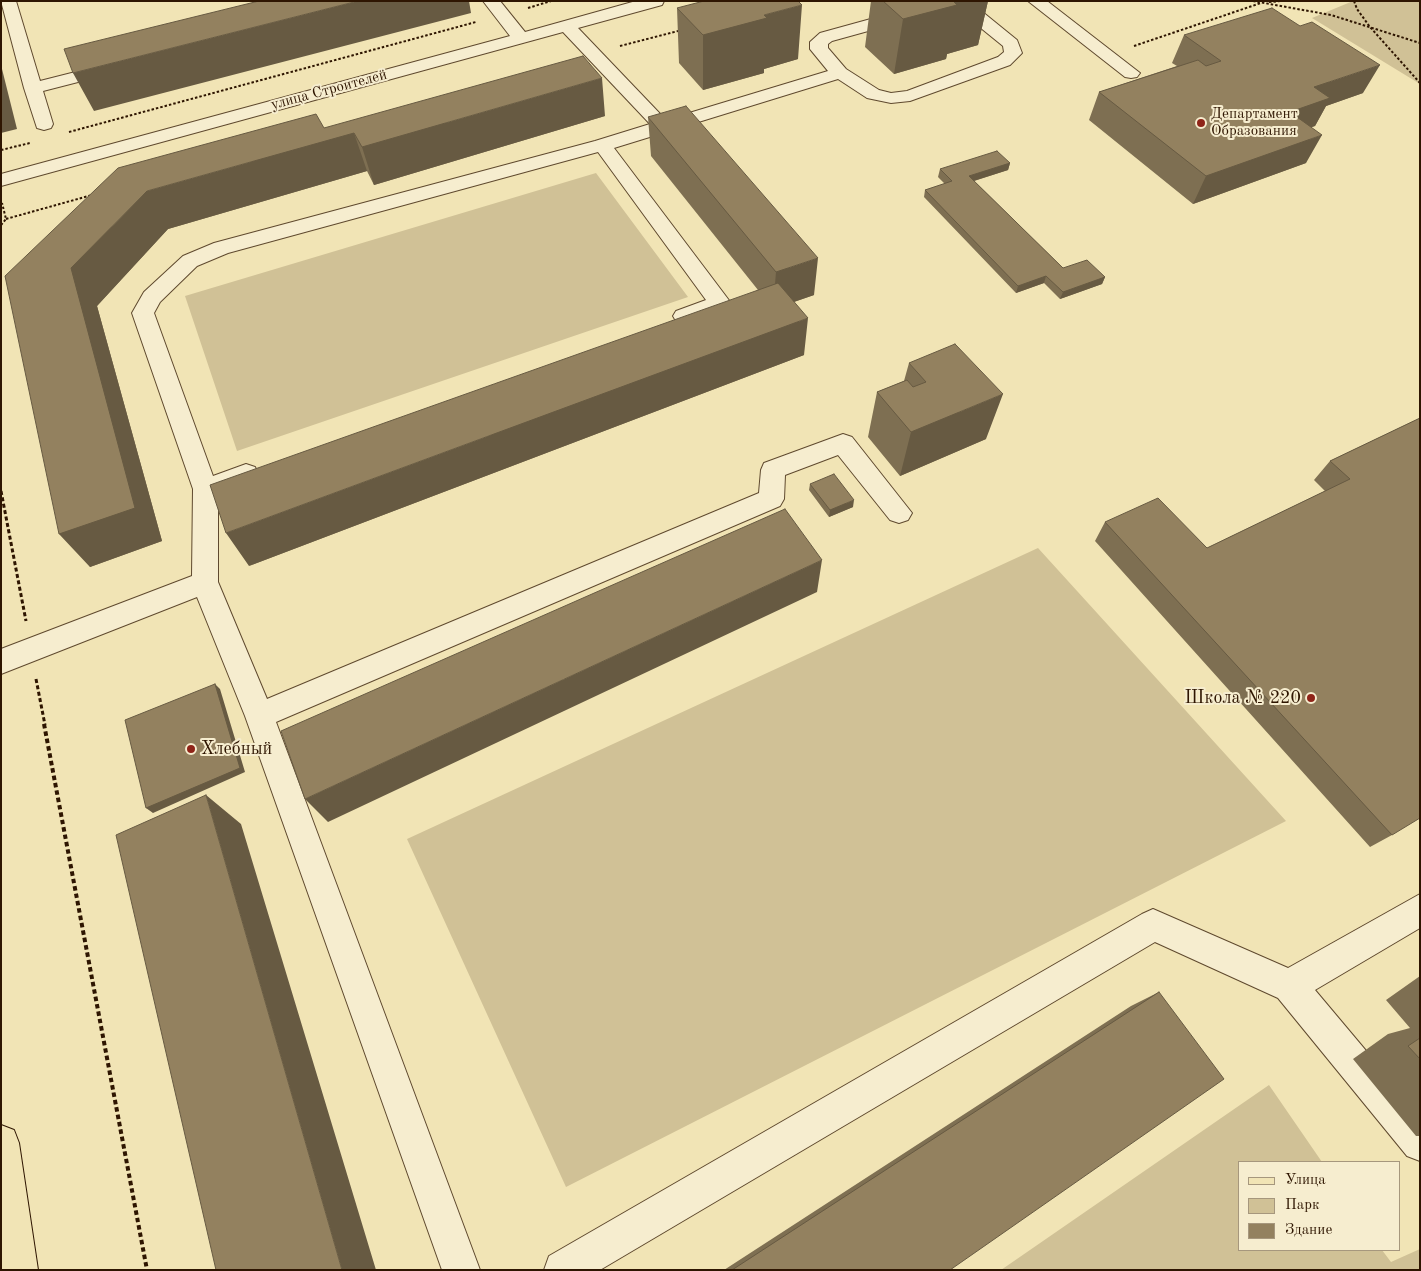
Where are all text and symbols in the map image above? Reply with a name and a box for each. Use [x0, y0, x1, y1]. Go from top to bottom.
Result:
street label: улица Строителей [269, 66, 389, 114]
place label: Департамент Образования [1211, 105, 1298, 140]
marker: Департамент Образования [1195, 117, 1207, 129]
place label: Школа № 220 [1185, 687, 1301, 709]
marker: Школа № 220 [1305, 692, 1317, 704]
place label: Хлебный [201, 738, 272, 760]
marker: Хлебный [185, 743, 197, 755]
legend [1238, 1161, 1401, 1251]
text: Улица [1285, 1173, 1326, 1188]
text: Парк [1285, 1198, 1320, 1213]
text: Здание [1285, 1223, 1332, 1238]

